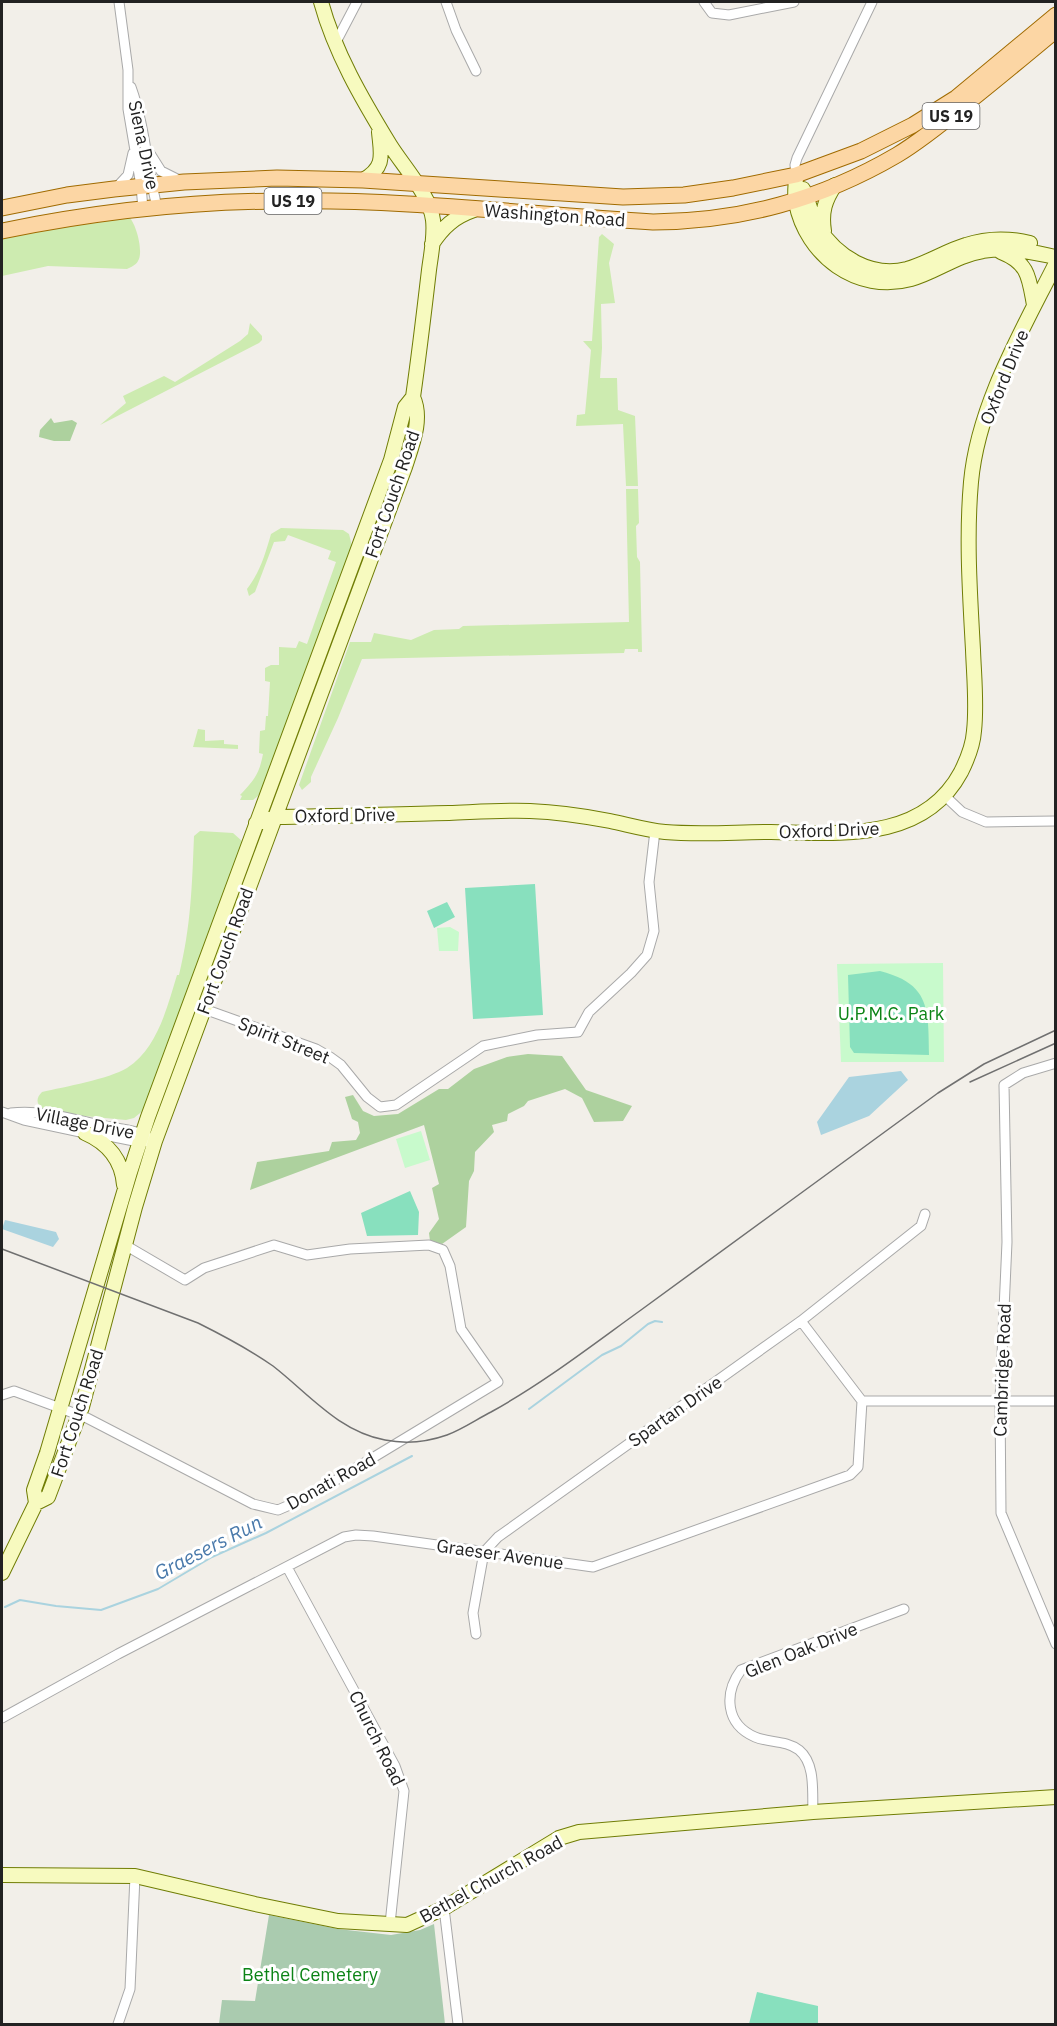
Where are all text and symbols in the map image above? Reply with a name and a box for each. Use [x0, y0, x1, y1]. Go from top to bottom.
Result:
street label: Siena Drive [123, 98, 165, 192]
road number: US 19 [922, 103, 980, 129]
road number: US 19 [264, 188, 322, 214]
street label: Washington Road [484, 199, 626, 231]
street label: Oxford Drive [974, 326, 1034, 428]
street label: Fort Couch Road [359, 427, 425, 561]
street label: Oxford Drive [294, 803, 396, 827]
street label: Oxford Drive [778, 817, 880, 843]
street label: Fort Couch Road [191, 884, 259, 1018]
park label: U.P.M.C. Park [838, 1002, 945, 1025]
street label: Spirit Street [235, 1011, 333, 1069]
street label: Village Drive [34, 1102, 136, 1144]
street label: Cambridge Road [988, 1303, 1016, 1437]
street label: Fort Couch Road [45, 1346, 109, 1480]
street label: Spartan Drive [624, 1370, 726, 1452]
street label: Donati Road [282, 1447, 380, 1515]
water label: Graesers Run [149, 1508, 267, 1586]
street label: Graeser Avenue [435, 1534, 565, 1574]
street label: Glen Oak Drive [741, 1617, 861, 1683]
street label: Church Road [344, 1687, 410, 1789]
street label: Bethel Church Road [415, 1830, 567, 1928]
park label: Bethel Cemetery [242, 1963, 378, 1986]

